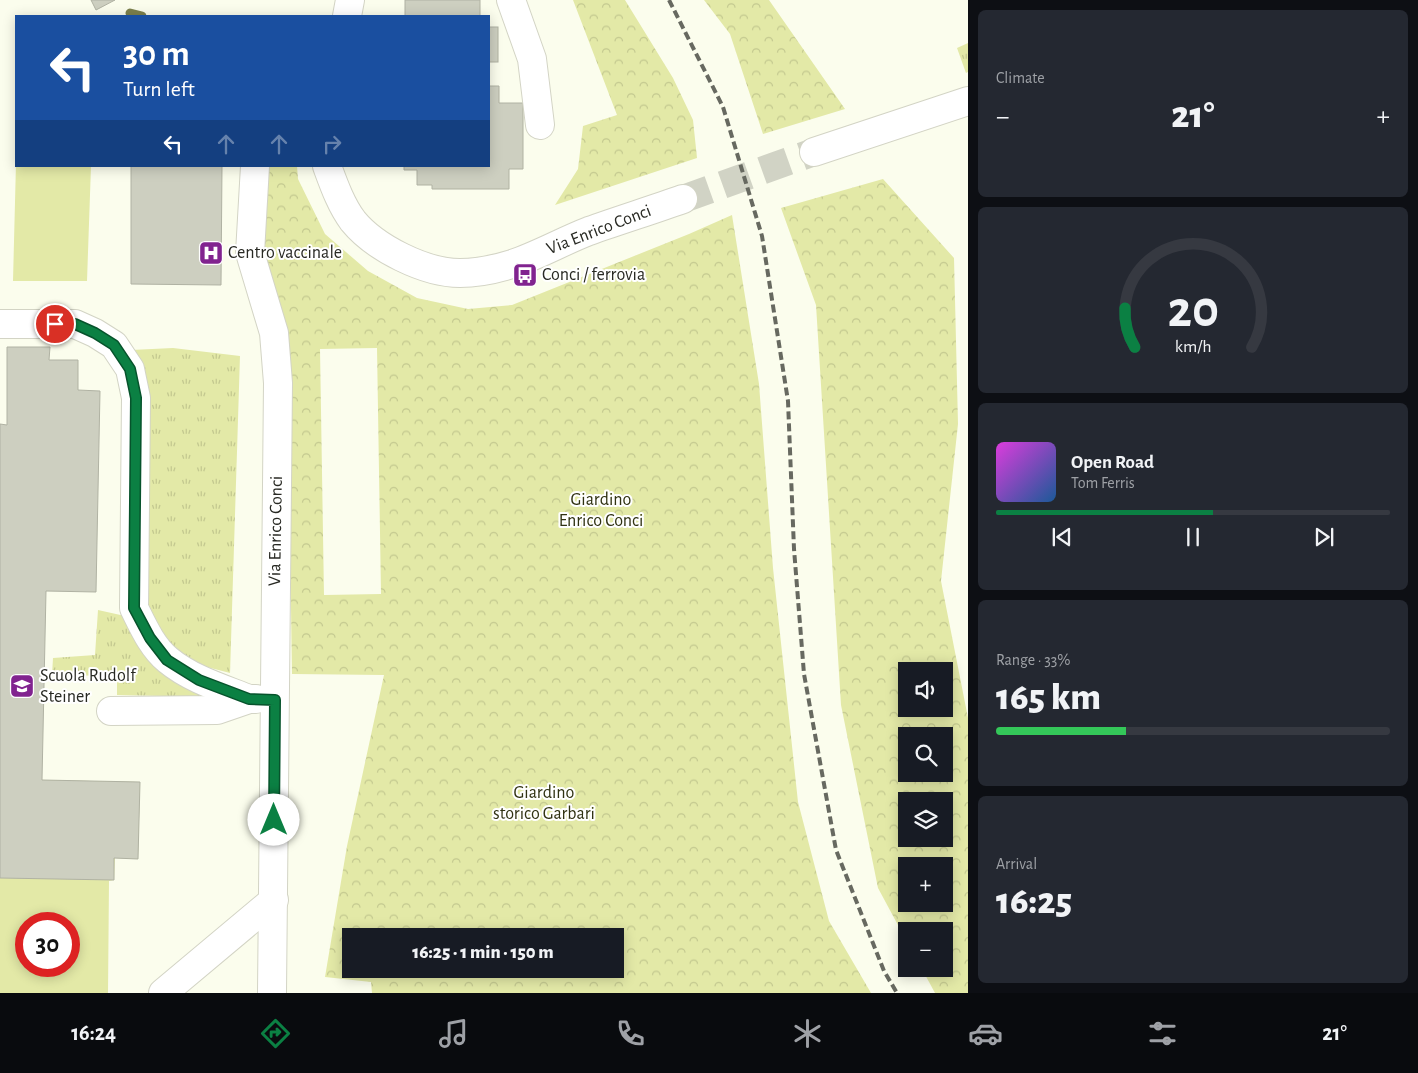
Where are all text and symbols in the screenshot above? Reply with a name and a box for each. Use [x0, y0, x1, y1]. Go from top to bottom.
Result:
icon: left [40, 35, 105, 100]
text: 30 m [123, 37, 190, 72]
text: Climate [996, 70, 1045, 86]
text: Turn left [123, 78, 195, 100]
text: 21° [1171, 97, 1215, 135]
text: − [996, 103, 1009, 131]
text: + [1377, 103, 1390, 131]
icon: left [159, 130, 187, 158]
icon: ahead [212, 130, 240, 158]
icon: ahead [265, 130, 293, 158]
icon: right [318, 130, 346, 158]
street label: Via Enrico Conci [544, 202, 654, 258]
hospital icon: Centro vaccinale [198, 240, 224, 266]
place label: Centro vaccinale [228, 244, 342, 262]
bus stop icon: Conci / ferrovia [512, 262, 538, 288]
place label: Conci / ferrovia [542, 266, 645, 284]
text: 20 [1167, 284, 1219, 336]
pin [34, 303, 76, 345]
icon: arrive [41, 310, 69, 338]
text: km/h [1175, 338, 1211, 356]
text: Open Road [1071, 453, 1154, 472]
text: Tom Ferris [1071, 475, 1135, 491]
street label: Via Enrico Conci [266, 476, 286, 586]
park label: Giardino Enrico Conci [559, 491, 643, 530]
icon: previous [1048, 523, 1076, 551]
icon: pause [1179, 523, 1207, 551]
icon: next [1310, 523, 1338, 551]
text: Range · 33% [996, 652, 1071, 668]
map controls [898, 662, 953, 977]
button: sound [898, 662, 953, 717]
place label: Scuola Rudolf Steiner [40, 667, 137, 706]
school or university icon: Scuola Rudolf Steiner [9, 673, 35, 699]
text: 165 km [996, 679, 1101, 717]
button: search [898, 727, 953, 782]
park label: Giardino storico Garbari [493, 784, 595, 823]
button: layers [898, 792, 953, 847]
position arrow [247, 793, 299, 845]
text: Arrival [996, 856, 1037, 872]
button: + [898, 857, 953, 912]
text: 16:25 [996, 883, 1072, 921]
speed limit sign: 30 [15, 912, 80, 977]
button: − [898, 922, 953, 977]
text: 16:25 · 1 min · 150 m [412, 943, 554, 962]
icon: directions [258, 1016, 293, 1051]
icon: music [436, 1016, 471, 1051]
icon: phone [613, 1016, 648, 1051]
icon: climate [790, 1016, 825, 1051]
icon: car [968, 1016, 1003, 1051]
icon: filters [1145, 1016, 1180, 1051]
text: 16:24 [71, 1022, 116, 1044]
text: 21° [1322, 1022, 1347, 1044]

